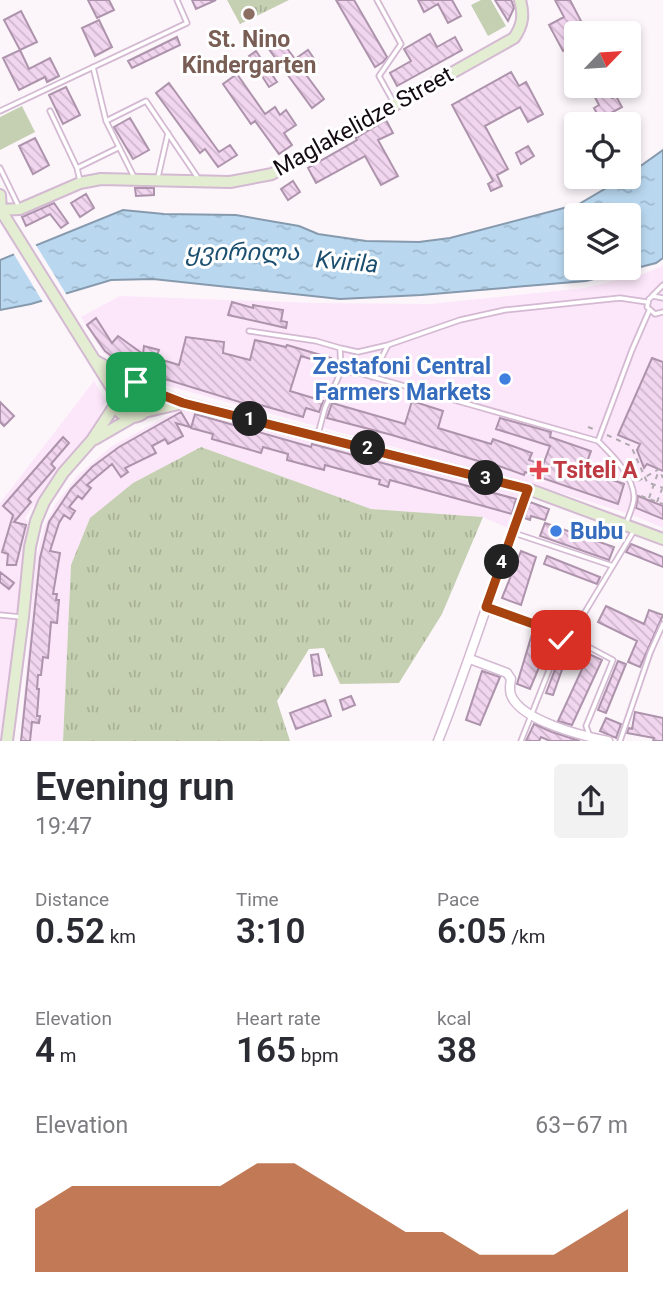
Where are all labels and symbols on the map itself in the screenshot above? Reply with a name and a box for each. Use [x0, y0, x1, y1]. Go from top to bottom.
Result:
marker: St. Nino Kindergarten [241, 6, 257, 22]
north arrow [564, 21, 640, 98]
place label: St. Nino Kindergarten [182, 26, 316, 79]
street label: Maglakelidze Street [269, 61, 458, 182]
water label: ყვირილა [185, 238, 300, 266]
water label: Kvirila [314, 245, 380, 279]
pin [106, 352, 166, 412]
place label: Zestafoni Central Farmers Markets [312, 353, 491, 406]
marker: Zestafoni Central Farmers Markets [497, 371, 513, 387]
pin: 1 [232, 402, 268, 436]
pin: 2 [350, 430, 386, 466]
place label: Tsiteli A [553, 457, 638, 484]
pin: 3 [468, 461, 504, 496]
marker: Tsiteli A [531, 462, 547, 478]
place label: Bubu [570, 518, 623, 545]
marker: Bubu [548, 523, 564, 539]
pin: 4 [484, 544, 520, 580]
pin [531, 610, 591, 670]

